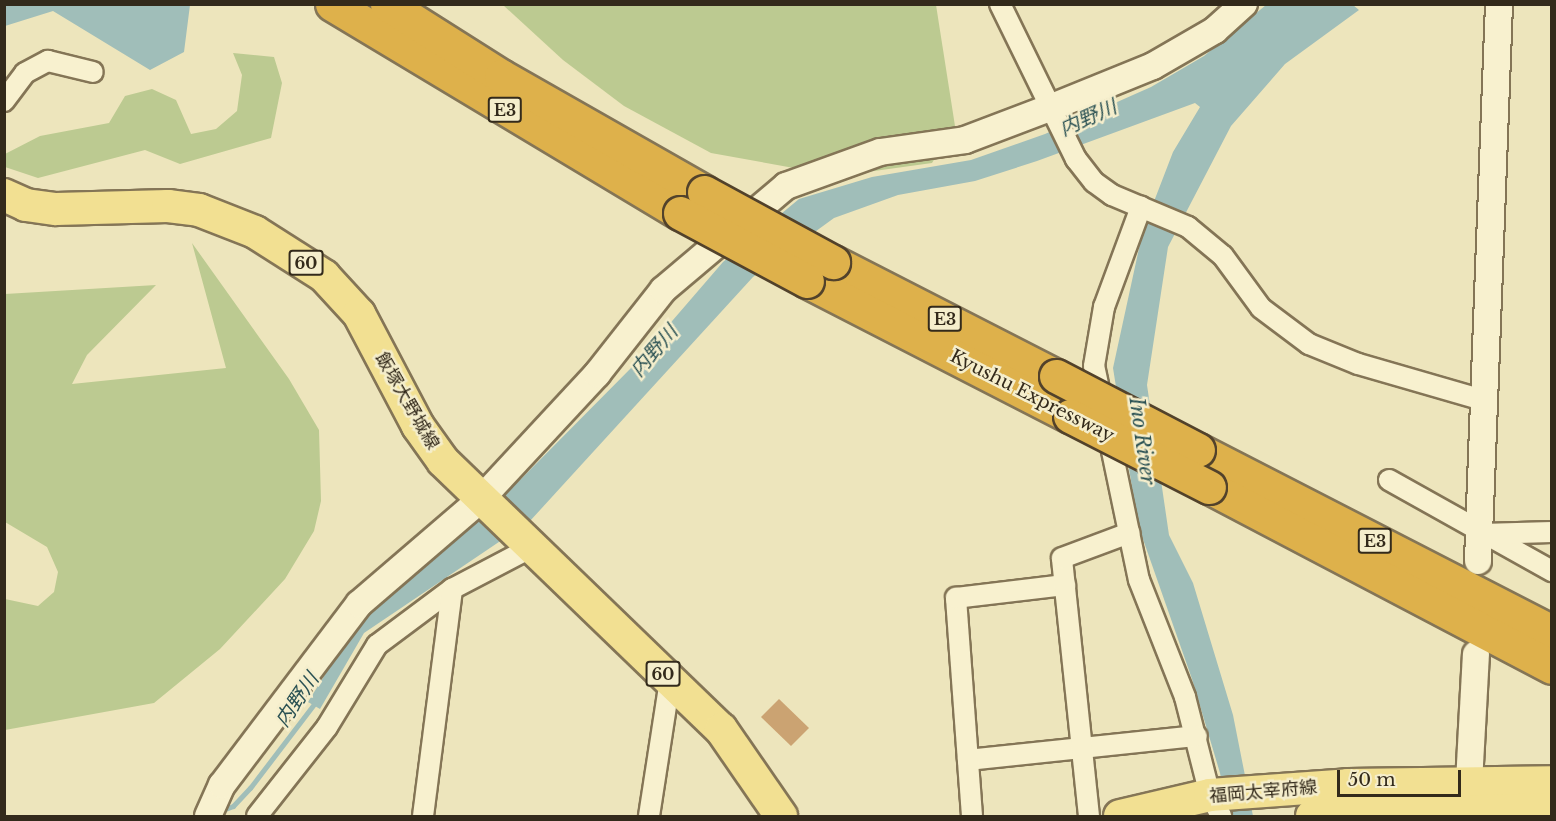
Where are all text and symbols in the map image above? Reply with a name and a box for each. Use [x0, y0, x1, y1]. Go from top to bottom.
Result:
water label: 内野川 [1056, 95, 1120, 141]
road number: E3 [487, 97, 523, 123]
road number: 60 [288, 250, 324, 276]
road number: E3 [927, 306, 963, 332]
water label: 内野川 [625, 320, 683, 382]
street label: Kyushu Expressway [946, 345, 1118, 447]
street label: 飯塚大野城線 [371, 349, 443, 453]
water label: Ino River [1124, 396, 1160, 486]
road number: E3 [1357, 528, 1393, 554]
road number: 60 [645, 661, 681, 687]
water label: 内野川 [270, 668, 324, 732]
scale bar [1340, 758, 1464, 796]
text: 50 m [1348, 769, 1396, 791]
street label: 福岡太宰府線 [1208, 777, 1318, 807]

